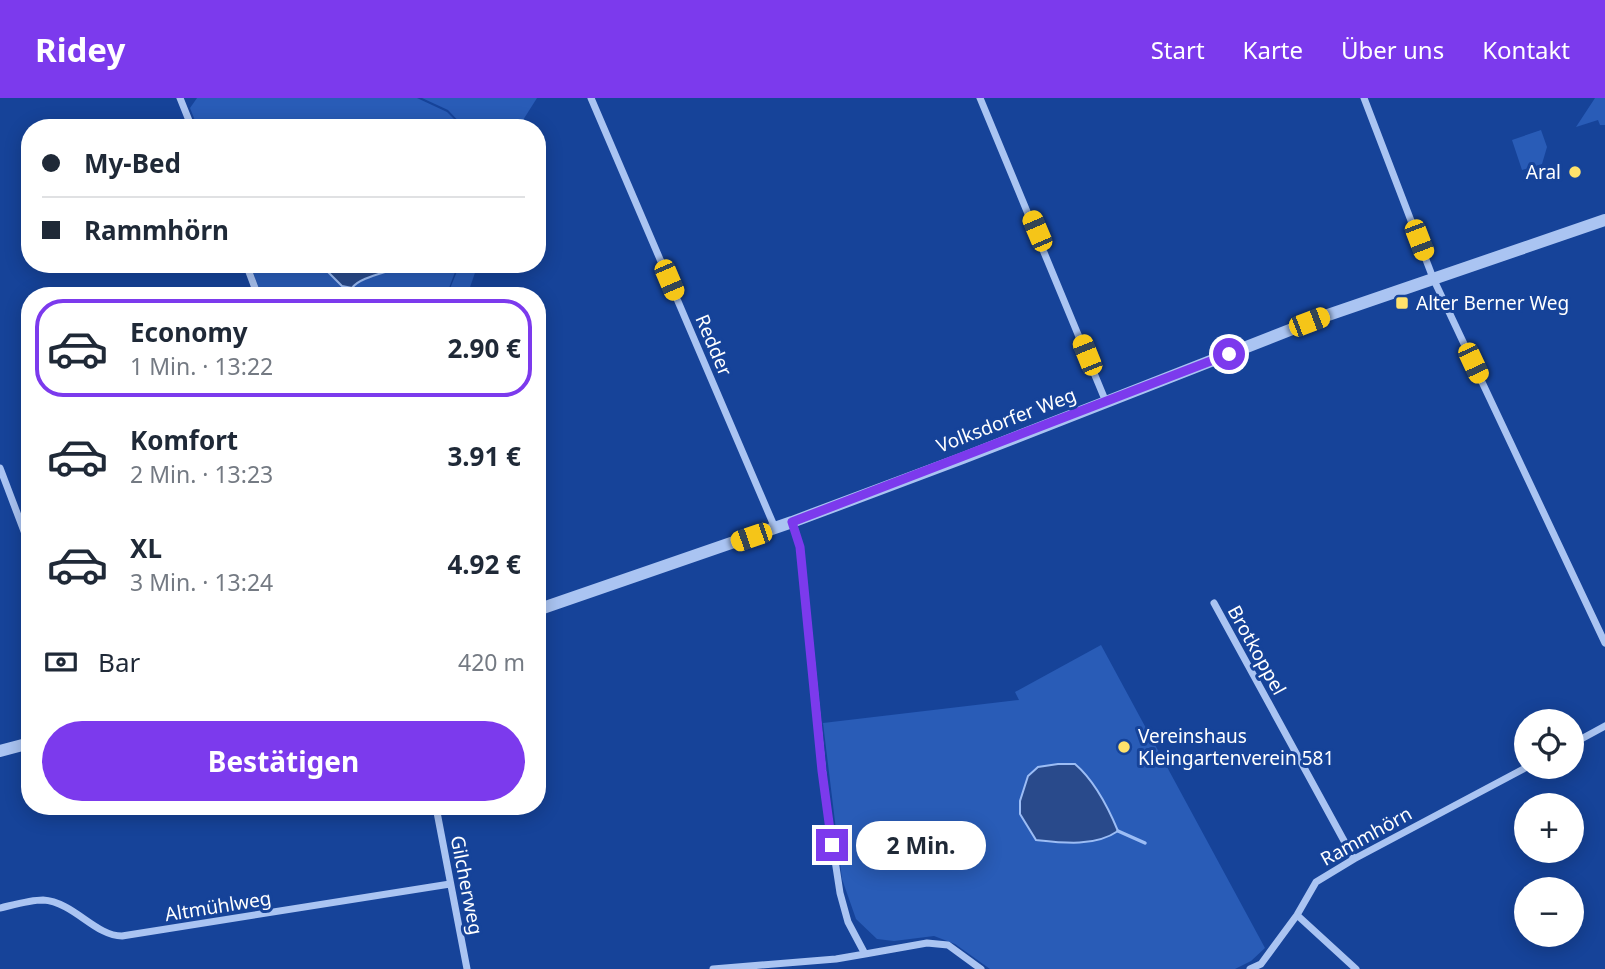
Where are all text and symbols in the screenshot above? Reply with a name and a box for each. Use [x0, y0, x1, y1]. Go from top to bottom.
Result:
text: Ridey [35, 27, 125, 72]
text: Start [1151, 33, 1205, 66]
text: Karte [1243, 33, 1303, 66]
text: Über uns [1341, 33, 1444, 66]
text: Kontakt [1482, 33, 1570, 66]
text: My-Bed [84, 145, 181, 181]
place label: Aral [1526, 159, 1561, 185]
marker: Aral [1567, 164, 1583, 180]
car [1020, 208, 1055, 254]
text: Rammhörn [84, 212, 229, 248]
car [1402, 217, 1437, 263]
car [652, 257, 687, 303]
place label: Alter Berner Weg [1416, 290, 1569, 316]
marker: Alter Berner Weg [1394, 295, 1410, 311]
car [1286, 305, 1333, 339]
street label: Redder [689, 310, 739, 380]
text: Economy [130, 314, 248, 350]
icon: car [46, 317, 109, 380]
text: 2.90 € [447, 330, 521, 366]
car [1070, 332, 1105, 378]
route start [1213, 338, 1245, 370]
car [1455, 340, 1492, 386]
text: 1 Min. · 13:22 [130, 350, 273, 382]
street label: Volksdorfer Weg [933, 381, 1079, 459]
text: Komfort [130, 422, 238, 458]
icon: car [46, 425, 109, 488]
text: 3.91 € [447, 438, 521, 474]
text: 2 Min. · 13:23 [130, 458, 273, 490]
car [728, 520, 775, 554]
text: XL [130, 530, 162, 566]
icon: car [46, 533, 109, 596]
text: 4.92 € [447, 546, 521, 582]
text: 3 Min. · 13:24 [130, 566, 273, 598]
street label: Brotkoppel [1222, 600, 1292, 700]
icon: cash [42, 643, 80, 681]
text: Bar [98, 644, 140, 680]
text: 420 m [458, 646, 525, 678]
map controls [1514, 709, 1584, 947]
button: locate [1514, 709, 1584, 779]
button: Bestätigen [42, 721, 525, 801]
place label: Vereinshaus Kleingartenverein 581 [1138, 723, 1334, 771]
marker: Vereinshaus Kleingartenverein 581 [1116, 739, 1132, 755]
button: + [1514, 793, 1584, 863]
street label: Rammhörn [1316, 800, 1416, 872]
callout: 2 Min. [856, 820, 986, 870]
route end [816, 829, 848, 861]
text: 2 Min. [886, 829, 956, 861]
street label: Gilcherweg [445, 833, 489, 937]
button: − [1514, 877, 1584, 947]
street label: Altmühlweg [163, 885, 273, 927]

